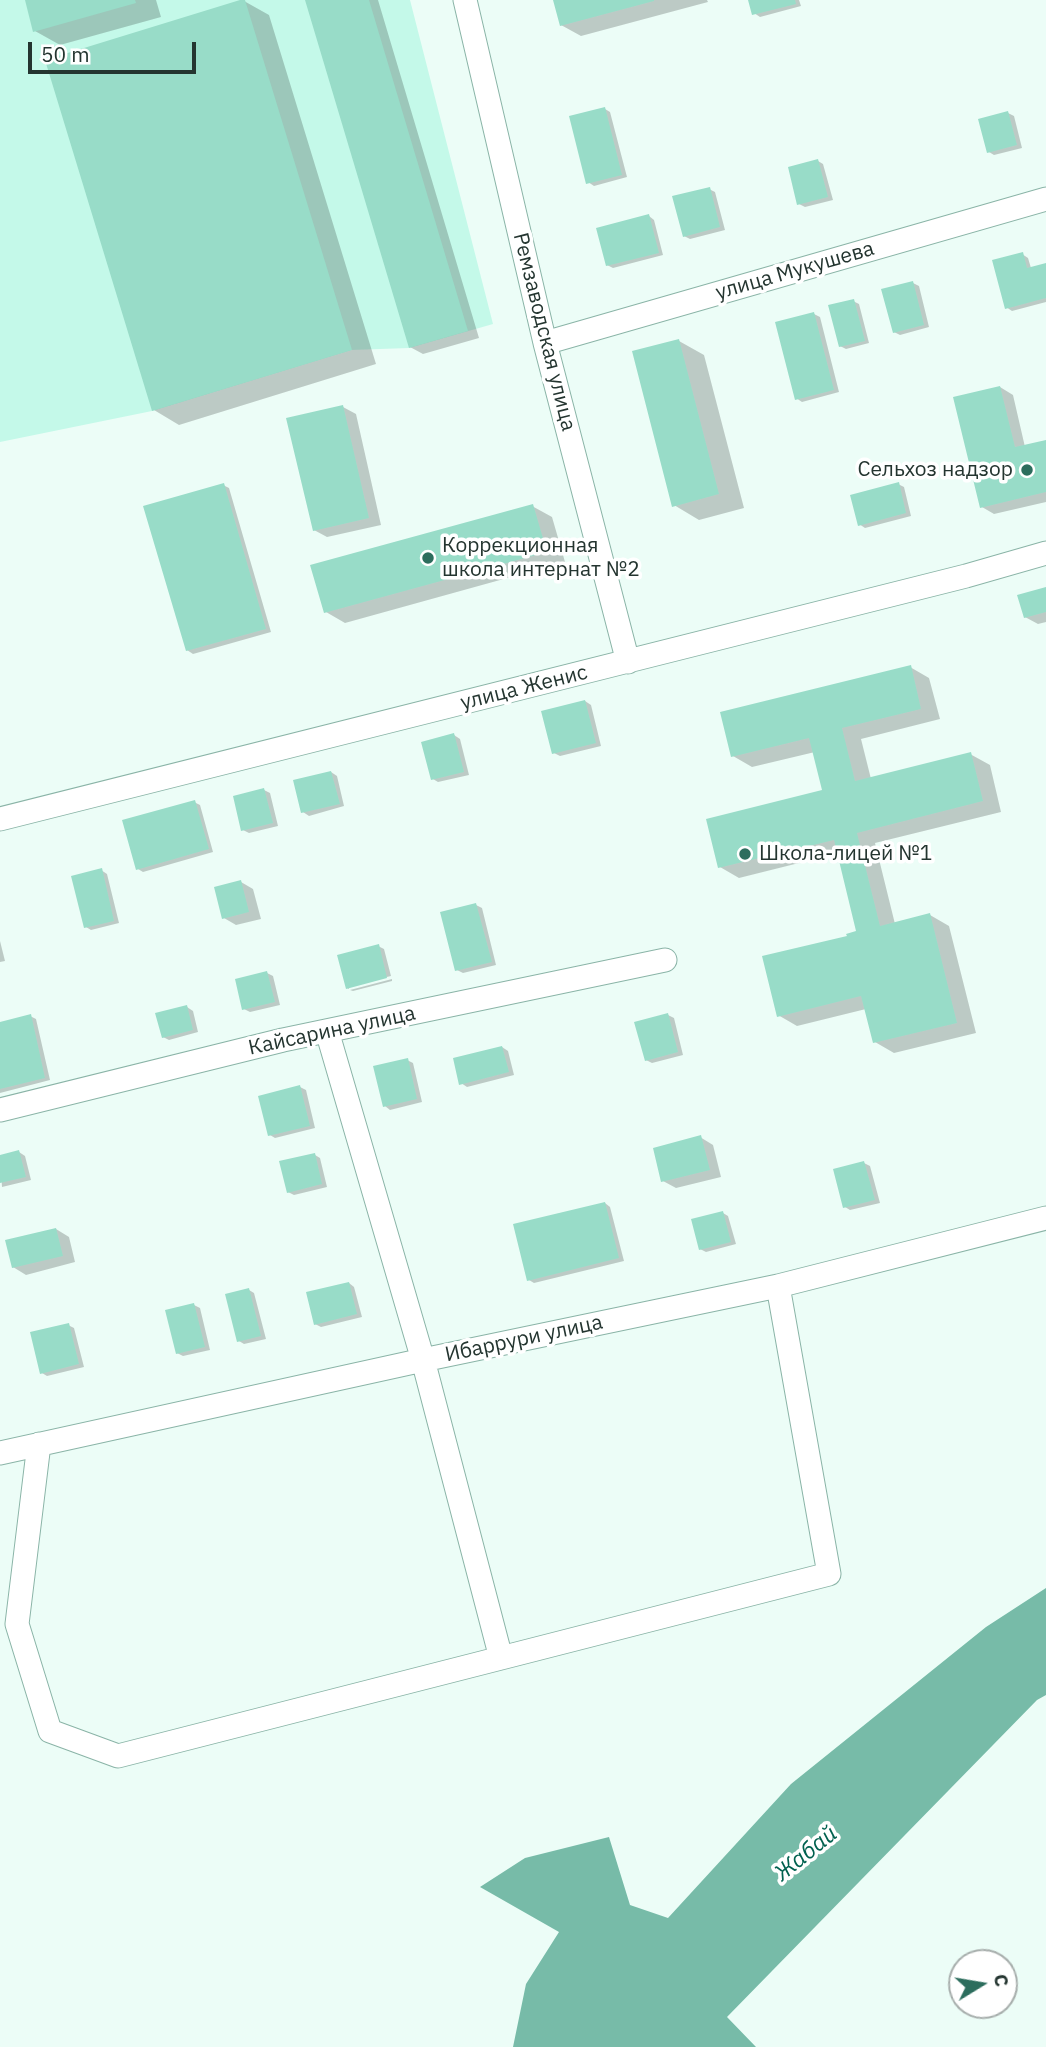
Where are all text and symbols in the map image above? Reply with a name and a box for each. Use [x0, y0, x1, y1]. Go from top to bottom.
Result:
scale bar [32, 28, 200, 72]
text: 50 m [41, 40, 90, 68]
street label: Ремзаводская улица [507, 230, 581, 434]
street label: улица Мукушева [713, 236, 877, 306]
place label: Сельхоз надзор [858, 457, 1013, 483]
marker: Сельхоз надзор [1019, 462, 1035, 478]
place label: Коррекционная школа интернат №2 [442, 533, 640, 583]
marker: Коррекционная школа интернат №2 [420, 550, 436, 566]
street label: улица Женис [458, 660, 590, 716]
place label: Школа-лицей №1 [759, 841, 932, 867]
marker: Школа-лицей №1 [737, 846, 753, 862]
street label: Кайсарина улица [246, 1001, 418, 1061]
street label: Ибаррури улица [443, 1310, 605, 1368]
water label: Жабай [769, 1820, 843, 1888]
north arrow [948, 1949, 1018, 2019]
text: С [989, 1972, 1015, 1989]

